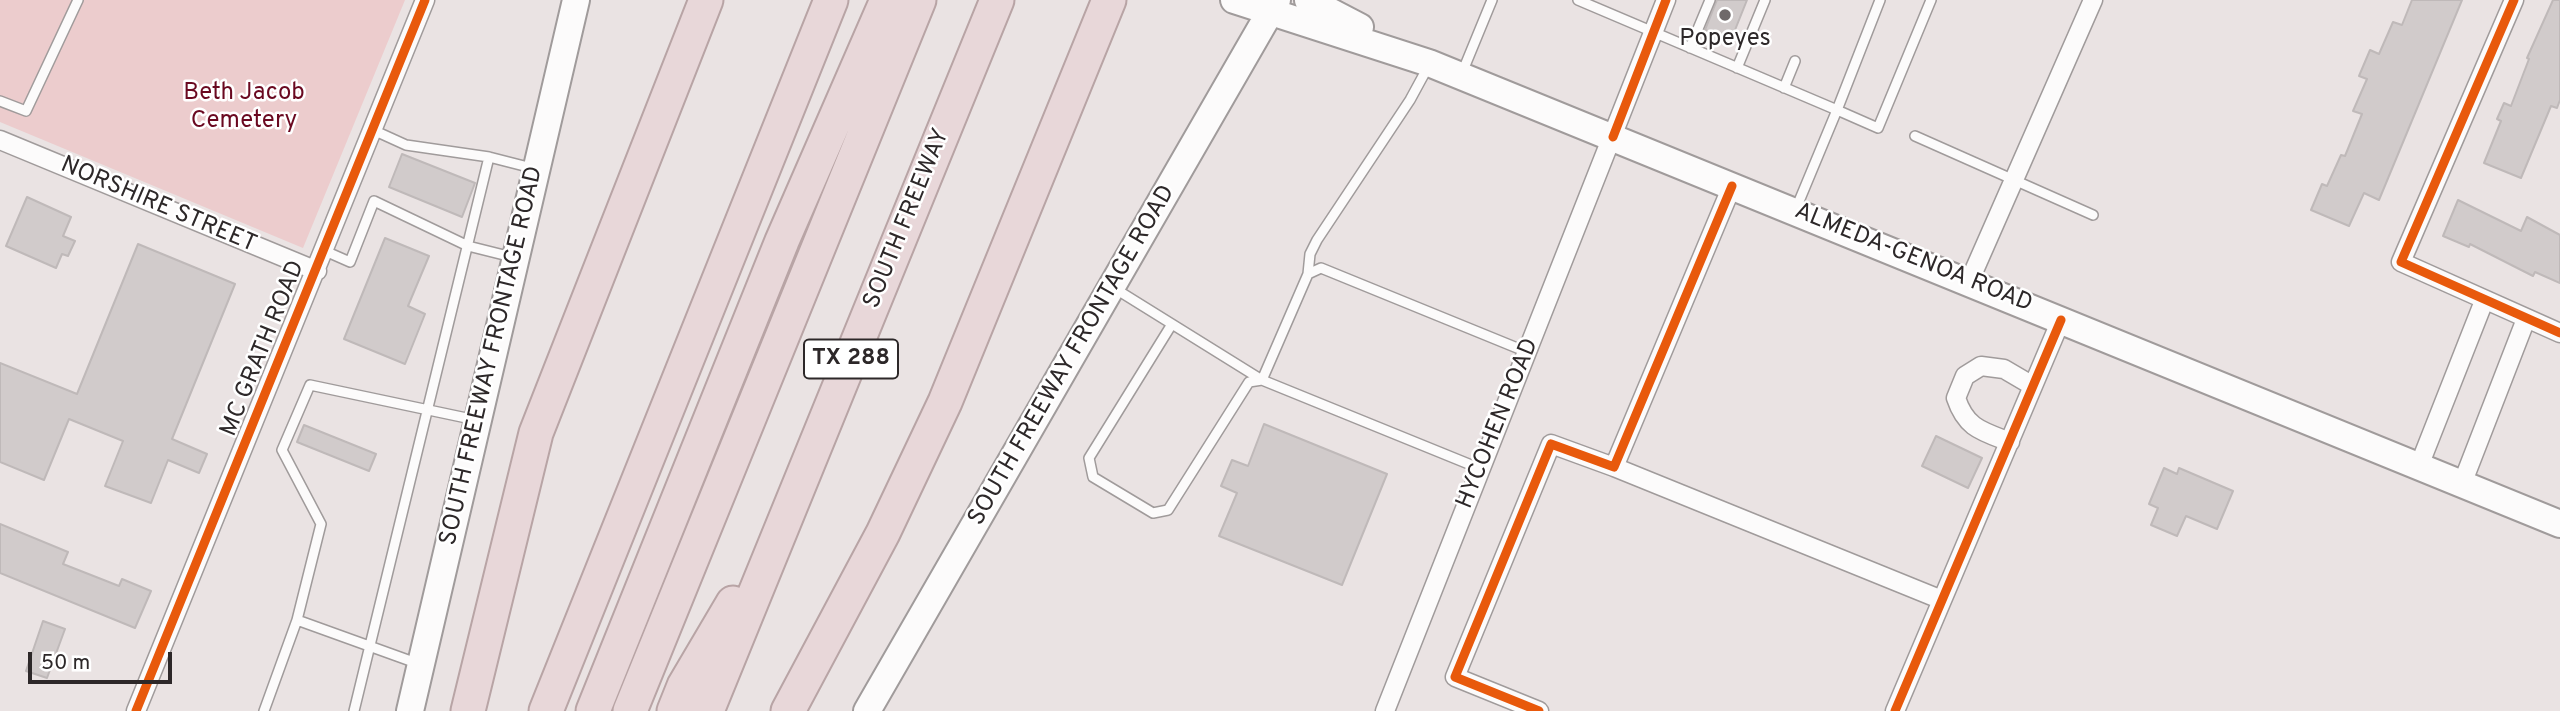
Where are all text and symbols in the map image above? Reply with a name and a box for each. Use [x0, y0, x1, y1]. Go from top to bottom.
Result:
marker: Popeyes [1717, 7, 1733, 23]
place label: Popeyes [1679, 26, 1771, 54]
park label: Beth Jacob Cemetery [183, 80, 305, 136]
street label: SOUTH FREEWAY [859, 125, 957, 313]
street label: NORSHIRE STREET [56, 152, 260, 260]
street label: SOUTH FREEWAY FRONTAGE ROAD [435, 164, 551, 548]
street label: SOUTH FREEWAY FRONTAGE ROAD [963, 181, 1183, 531]
street label: ALMEDA-GENOA ROAD [1790, 198, 2036, 320]
street label: MC GRATH ROAD [216, 257, 312, 441]
street label: HYCOHEN ROAD [1452, 335, 1546, 513]
road number: TX 288 [804, 340, 898, 378]
scale bar [32, 638, 175, 682]
text: 50 m [41, 650, 90, 677]

